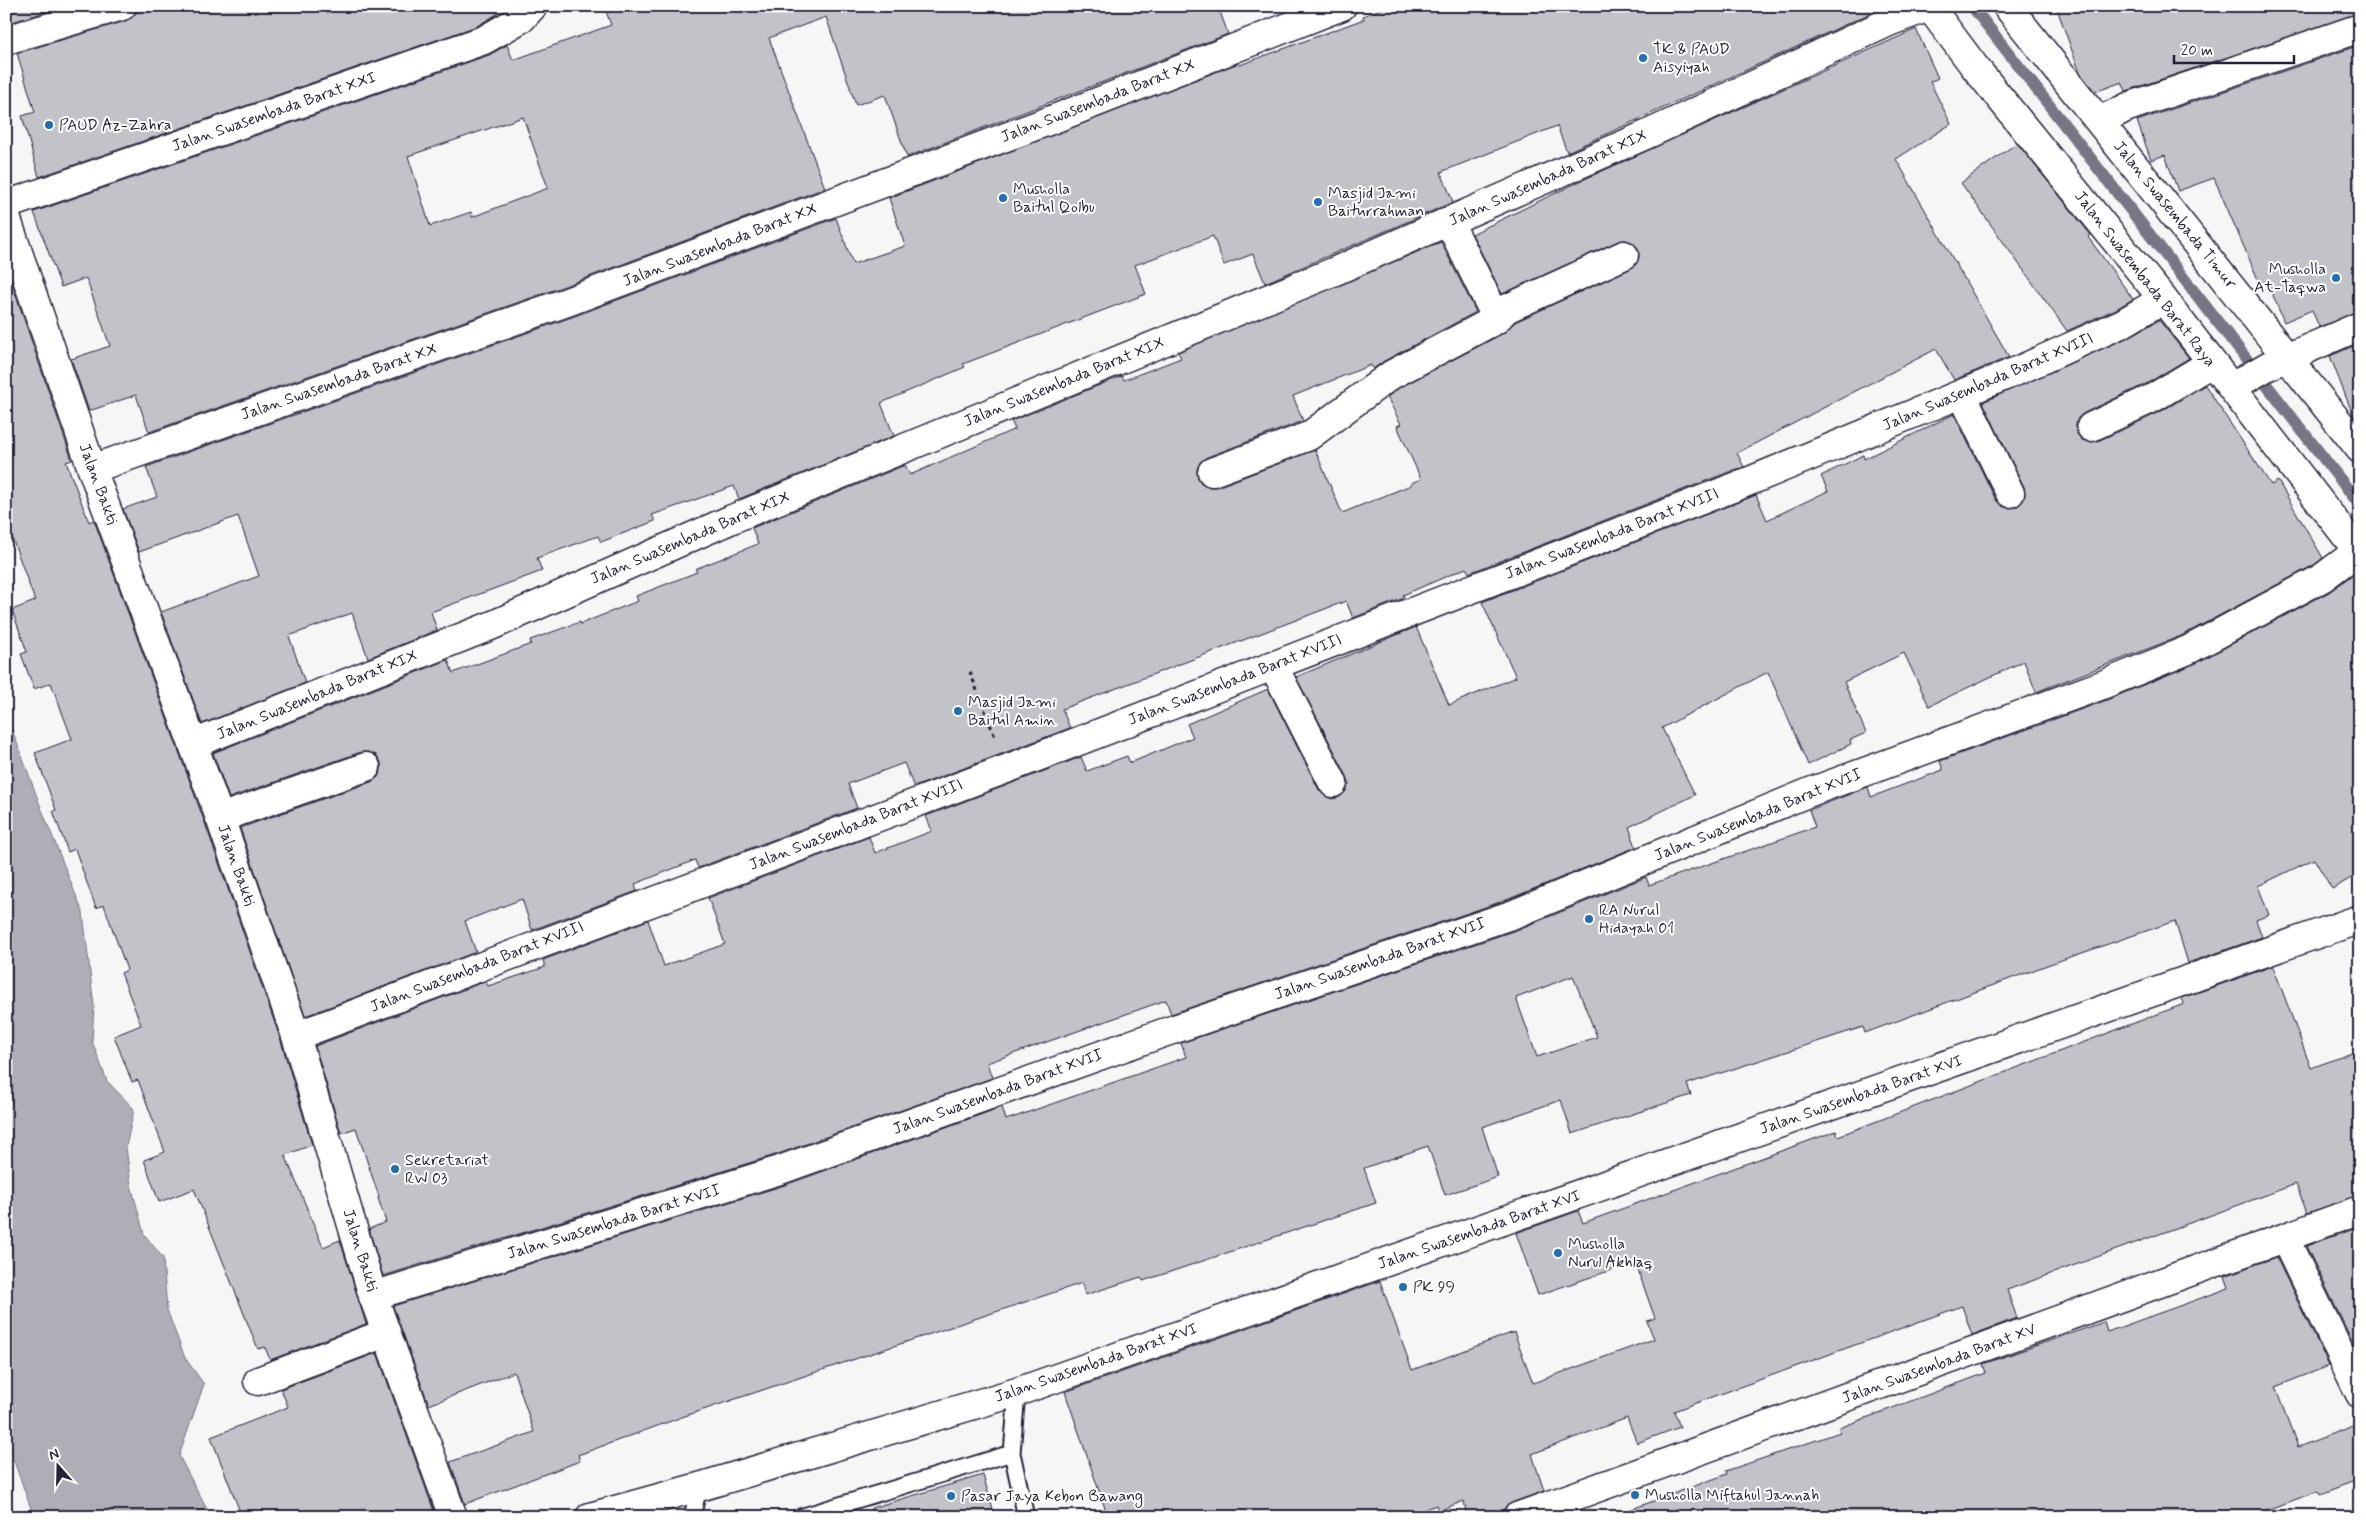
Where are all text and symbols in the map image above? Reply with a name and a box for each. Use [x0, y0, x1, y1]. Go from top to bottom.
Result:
scale bar [2174, 32, 2294, 64]
place label: TK & PAUD Aisyiyah [1653, 39, 1730, 78]
text: 20 m [2181, 41, 2213, 61]
marker: TK & PAUD Aisyiyah [1637, 52, 1649, 64]
street label: Jalan Swasembada Barat XX [998, 54, 1198, 148]
street label: Jalan Swasembada Barat XXI [169, 67, 379, 157]
place label: PAUD Az-Zahra [59, 115, 172, 136]
marker: PAUD Az-Zahra [43, 119, 55, 131]
street label: Jalan Swasembada Barat XIX [1446, 125, 1650, 231]
street label: Jalan Swasembada Timur [2109, 137, 2242, 294]
place label: Musholla Baitul Qolbu [1013, 179, 1095, 218]
place label: Masjid Jami Baiturrahman [1328, 183, 1424, 222]
street label: Jalan Swasembada Barat Raya [2070, 187, 2221, 372]
marker: Musholla Baitul Qolbu [997, 192, 1009, 204]
marker: Masjid Jami Baiturrahman [1312, 196, 1324, 208]
street label: Jalan Swasembada Barat XX [620, 198, 820, 292]
place label: Musholla At-Taqwa [2254, 259, 2326, 298]
marker: Musholla At-Taqwa [2330, 272, 2342, 284]
street label: Jalan Swasembada Barat XVIII [1879, 328, 2097, 436]
street label: Jalan Swasembada Barat XIX [961, 332, 1167, 432]
street label: Jalan Swasembada Barat XX [238, 338, 440, 426]
street label: Jalan Bakti [74, 440, 122, 528]
street label: Jalan Swasembada Barat XVIII [1502, 484, 1722, 584]
street label: Jalan Swasembada Barat XIX [587, 486, 793, 590]
street label: Jalan Swasembada Barat XVIII [1125, 630, 1345, 730]
street label: Jalan Swasembada Barat XIX [214, 645, 420, 745]
place label: Masjid Jami Baitul Amin [968, 692, 1056, 731]
marker: Masjid Jami Baitul Amin [952, 705, 964, 717]
street label: Jalan Swasembada Barat XVII [1651, 764, 1865, 866]
street label: Jalan Swasembada Barat XVIII [746, 775, 966, 875]
street label: Jalan Bakti [212, 821, 260, 909]
place label: RA Nurul Hidayah 01 [1599, 900, 1674, 939]
street label: Jalan Swasembada Barat XVII [1271, 913, 1489, 1005]
marker: RA Nurul Hidayah 01 [1583, 913, 1595, 925]
street label: Jalan Swasembada Barat XVIII [367, 917, 587, 1017]
street label: Jalan Swasembada Barat XVII [890, 1044, 1106, 1140]
street label: Jalan Swasembada Barat XVI [1757, 1050, 1965, 1140]
place label: Sekretariat RW 03 [405, 1150, 490, 1189]
marker: Sekretariat RW 03 [389, 1163, 401, 1175]
street label: Jalan Swasembada Barat XVII [505, 1179, 723, 1265]
street label: Jalan Swasembada Barat XVI [1375, 1185, 1583, 1275]
street label: Jalan Bakti [338, 1206, 382, 1294]
place label: Musholla Nurul Akhlaq [1568, 1234, 1653, 1273]
marker: Musholla Nurul Akhlaq [1552, 1247, 1564, 1259]
place label: PK 99 [1413, 1277, 1455, 1298]
marker: PK 99 [1397, 1281, 1409, 1293]
street label: Jalan Swasembada Barat XVI [992, 1318, 1200, 1408]
street label: Jalan Swasembada Barat XV [1839, 1319, 2039, 1409]
north arrow [32, 1440, 82, 1490]
text: N [46, 1445, 61, 1465]
place label: Musholla Miftahul Jannah [1645, 1485, 1819, 1506]
place label: Pasar Jaya Kebon Bawang [961, 1486, 1143, 1508]
marker: Musholla Miftahul Jannah [1629, 1489, 1641, 1501]
marker: Pasar Jaya Kebon Bawang [945, 1490, 957, 1502]

